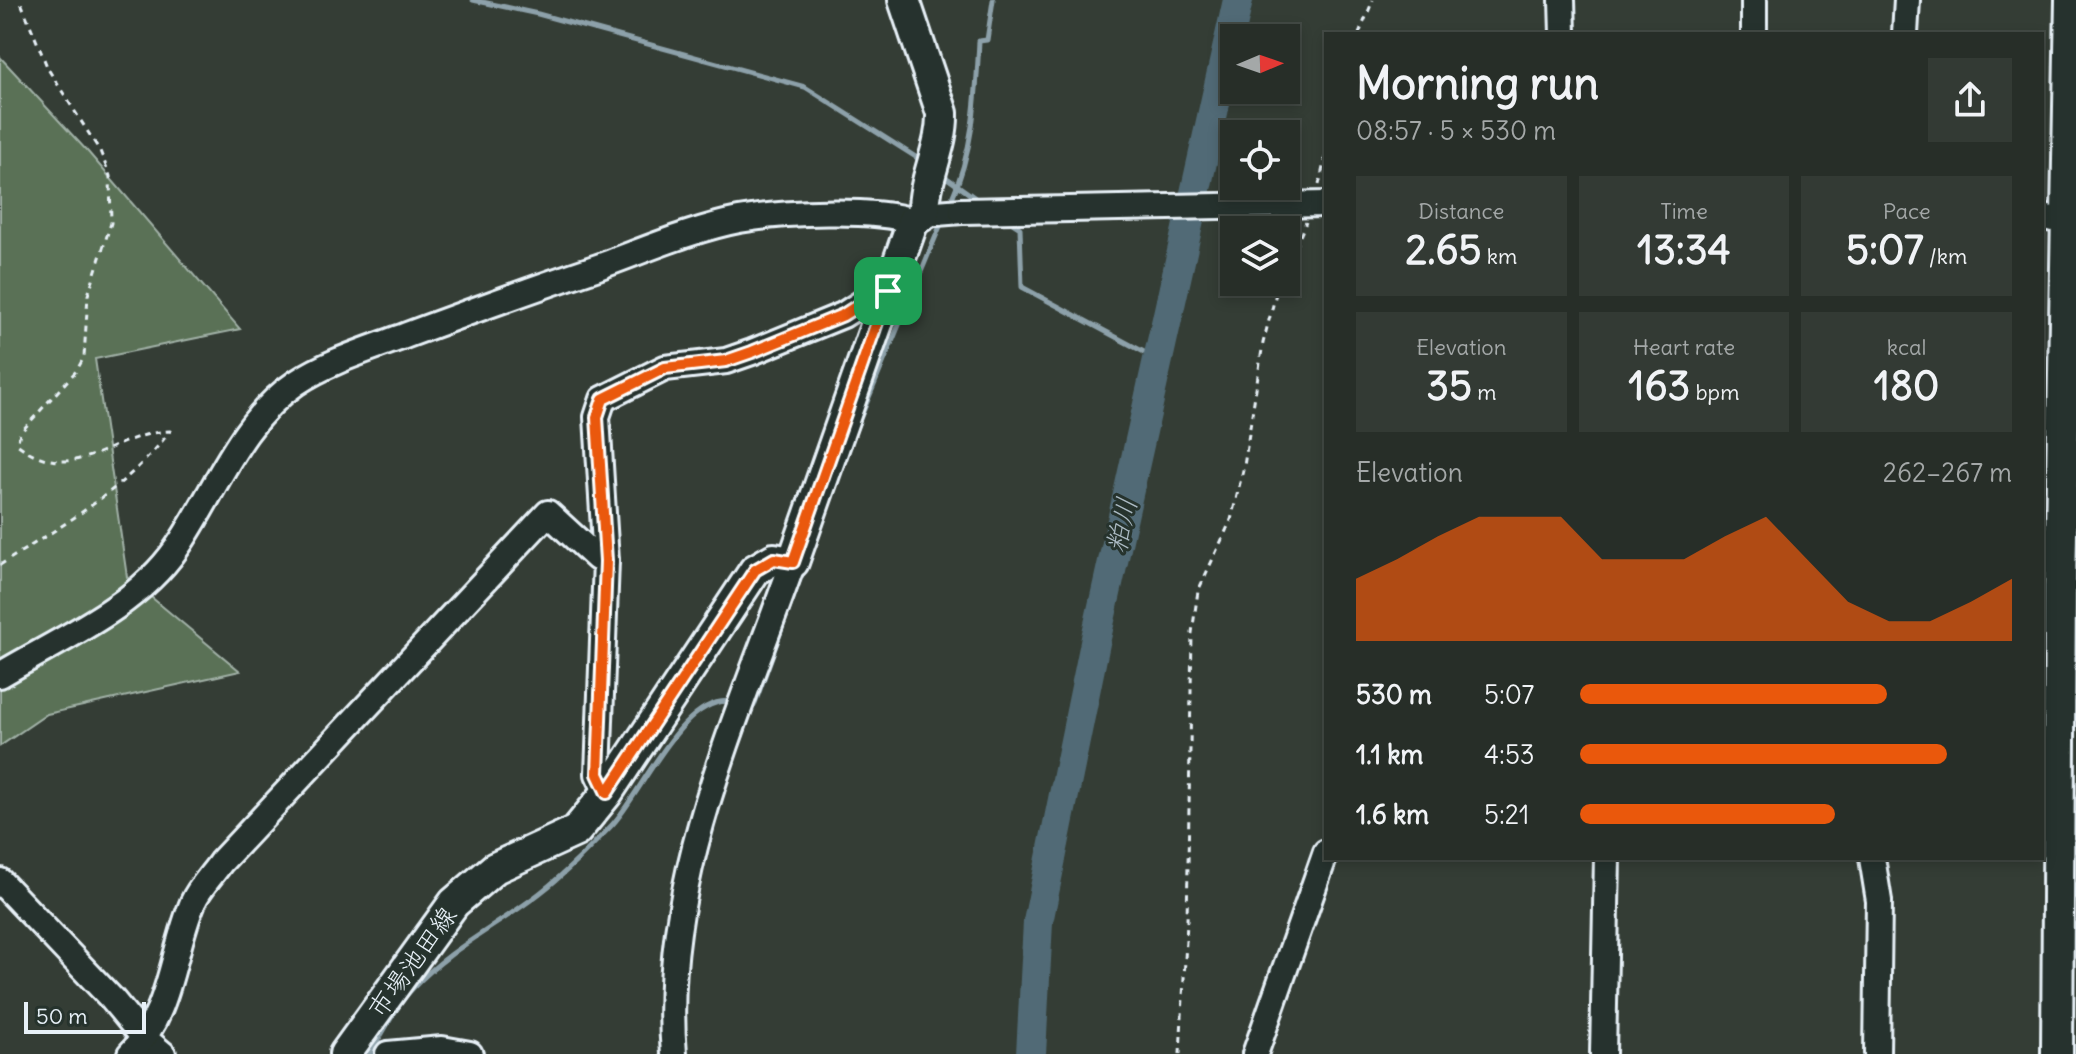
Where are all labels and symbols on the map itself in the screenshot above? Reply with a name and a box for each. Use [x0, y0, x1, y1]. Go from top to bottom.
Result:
north arrow [1220, 24, 1300, 104]
pin [854, 257, 922, 325]
water label: 粕川 [1097, 494, 1145, 556]
street label: 市場池田線 [360, 899, 463, 1024]
scale bar [24, 998, 146, 1034]

